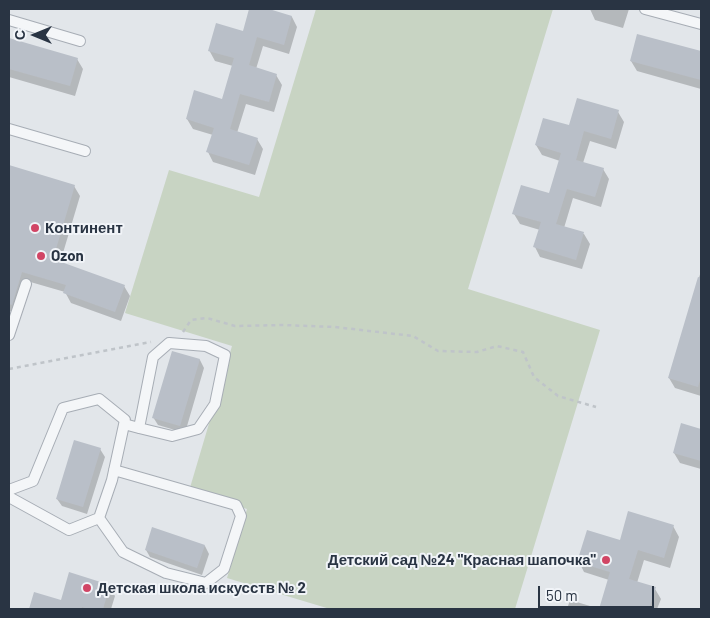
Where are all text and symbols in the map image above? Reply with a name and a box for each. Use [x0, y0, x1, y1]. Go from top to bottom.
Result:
north arrow [10, 10, 60, 60]
text: С [11, 30, 28, 40]
place label: Континент [45, 219, 123, 237]
marker: Континент [29, 222, 41, 234]
place label: Ozon [51, 247, 84, 265]
marker: Ozon [35, 250, 47, 262]
place label: Детский сад №24 "Красная шапочка" [328, 551, 596, 569]
marker: Детский сад №24 "Красная шапочка" [600, 554, 612, 566]
scale bar [540, 576, 656, 608]
place label: Детская школа искусств № 2 [97, 579, 306, 597]
marker: Детская школа искусств № 2 [81, 582, 93, 594]
text: 50 m [546, 586, 578, 604]

